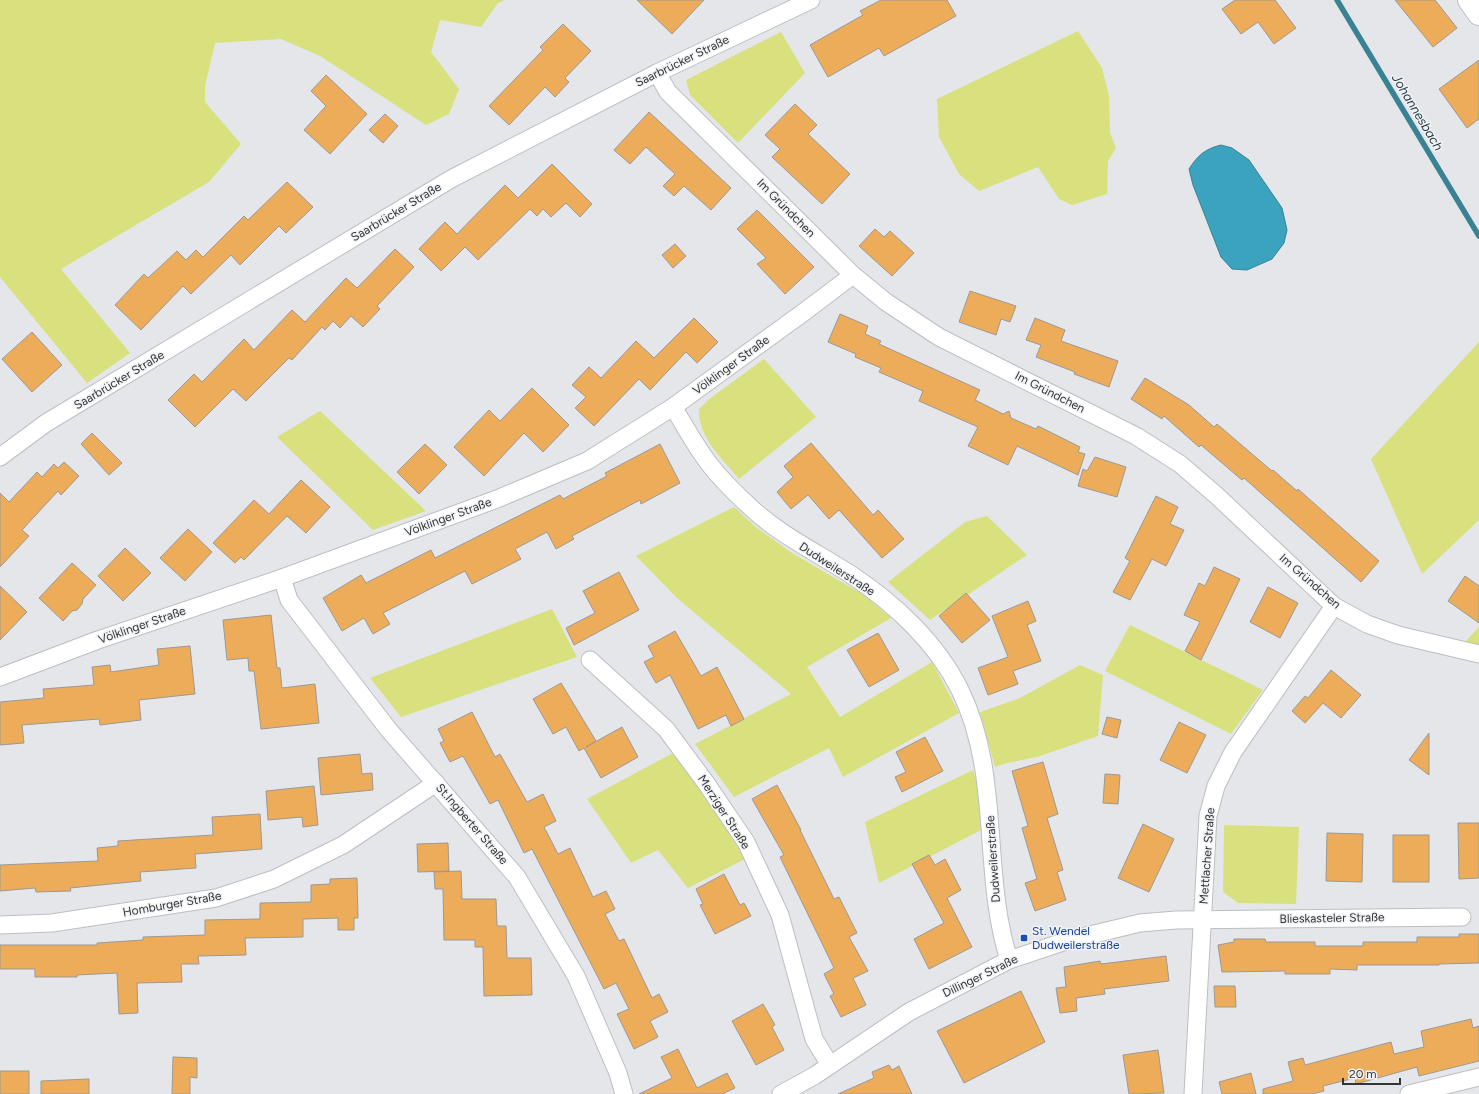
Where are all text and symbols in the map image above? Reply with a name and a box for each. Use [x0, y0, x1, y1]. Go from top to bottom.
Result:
street label: Saarbrücker Straße [633, 32, 732, 90]
water label: Johannesbach [1388, 70, 1446, 153]
street label: Im Gründchen [754, 176, 818, 240]
street label: Saarbrücker Straße [348, 179, 444, 244]
street label: Völklinger Straße [690, 332, 772, 398]
street label: Saarbrücker Straße [71, 347, 167, 412]
street label: Im Gründchen [1013, 368, 1088, 416]
street label: Völklinger Straße [403, 495, 494, 539]
street label: Dudweilerstraße [797, 539, 878, 599]
street label: Im Gründchen [1277, 551, 1344, 612]
street label: Völklinger Straße [97, 603, 188, 646]
street label: Merziger Straße [695, 772, 753, 852]
street label: St.Ingberter Straße [433, 781, 511, 868]
street label: Mettlacher Straße [1197, 807, 1217, 905]
street label: Dudweilerstraße [983, 814, 1003, 903]
street label: Homburger Straße [122, 888, 223, 920]
street label: Blieskasteler Straße [1279, 910, 1385, 926]
place label: St. Wendel Dudweilerstraße [1032, 924, 1120, 952]
marker: St. Wendel Dudweilerstraße [1019, 933, 1029, 943]
street label: Dillinger Straße [940, 952, 1020, 1000]
scale bar [1343, 1060, 1400, 1086]
text: 20 m [1349, 1067, 1377, 1081]

